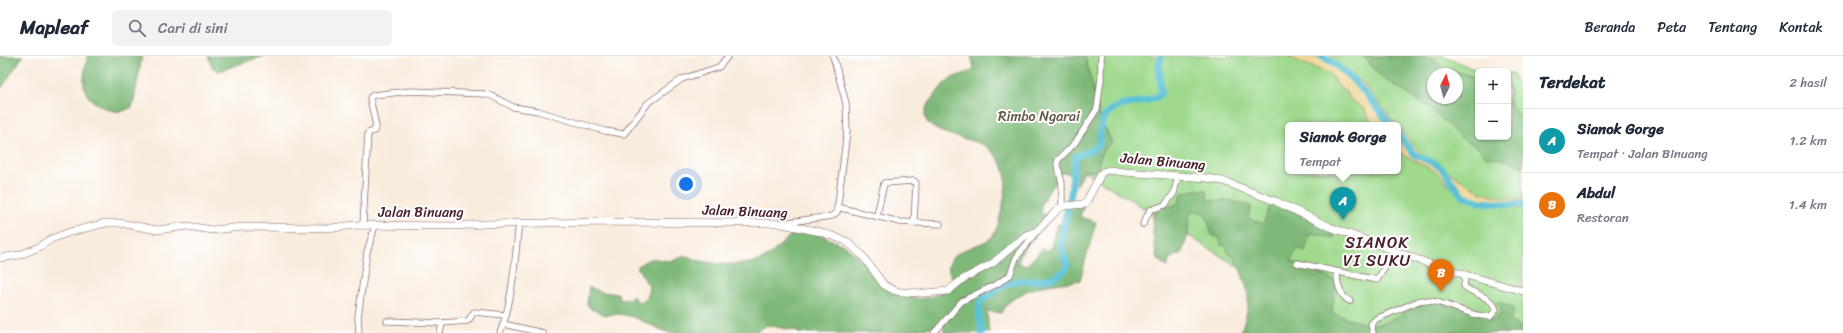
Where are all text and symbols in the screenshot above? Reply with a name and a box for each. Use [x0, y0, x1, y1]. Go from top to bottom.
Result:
search box [112, 10, 392, 46]
text: Mapleaf [20, 11, 88, 44]
text: Cari di sini [158, 15, 228, 41]
text: Beranda [1585, 15, 1635, 40]
text: Peta [1657, 15, 1686, 40]
text: Tentang [1708, 15, 1757, 40]
text: Kontak [1779, 15, 1823, 40]
icon: search [126, 17, 148, 39]
text: Terdekat [1539, 67, 1605, 97]
north arrow [1427, 68, 1463, 104]
map controls [1475, 68, 1511, 140]
button: + [1475, 68, 1511, 104]
text: 2 hasil [1790, 71, 1827, 94]
park label: Rimbo Ngarai [998, 104, 1081, 129]
button: − [1475, 104, 1511, 140]
text: Sianok Gorge [1577, 116, 1664, 142]
popup [1285, 122, 1401, 174]
text: Sianok Gorge [1300, 124, 1386, 150]
text: A [1548, 129, 1556, 152]
text: 1.2 km [1790, 129, 1827, 152]
text: Tempat · Jalan Binuang [1577, 142, 1708, 165]
street label: Jalan Binuang [1118, 145, 1207, 178]
text: Tempat [1300, 150, 1341, 173]
your location [676, 174, 696, 194]
text: Abdul [1577, 180, 1615, 206]
pin: A [1330, 187, 1356, 220]
text: B [1548, 193, 1556, 216]
text: 1.4 km [1789, 193, 1827, 216]
street label: Jalan Binuang [701, 197, 788, 225]
street label: Jalan Binuang [377, 200, 464, 225]
text: Restoran [1577, 206, 1629, 229]
district label: SIANOK VI SUKU [1343, 228, 1411, 275]
pin: B [1428, 259, 1454, 292]

